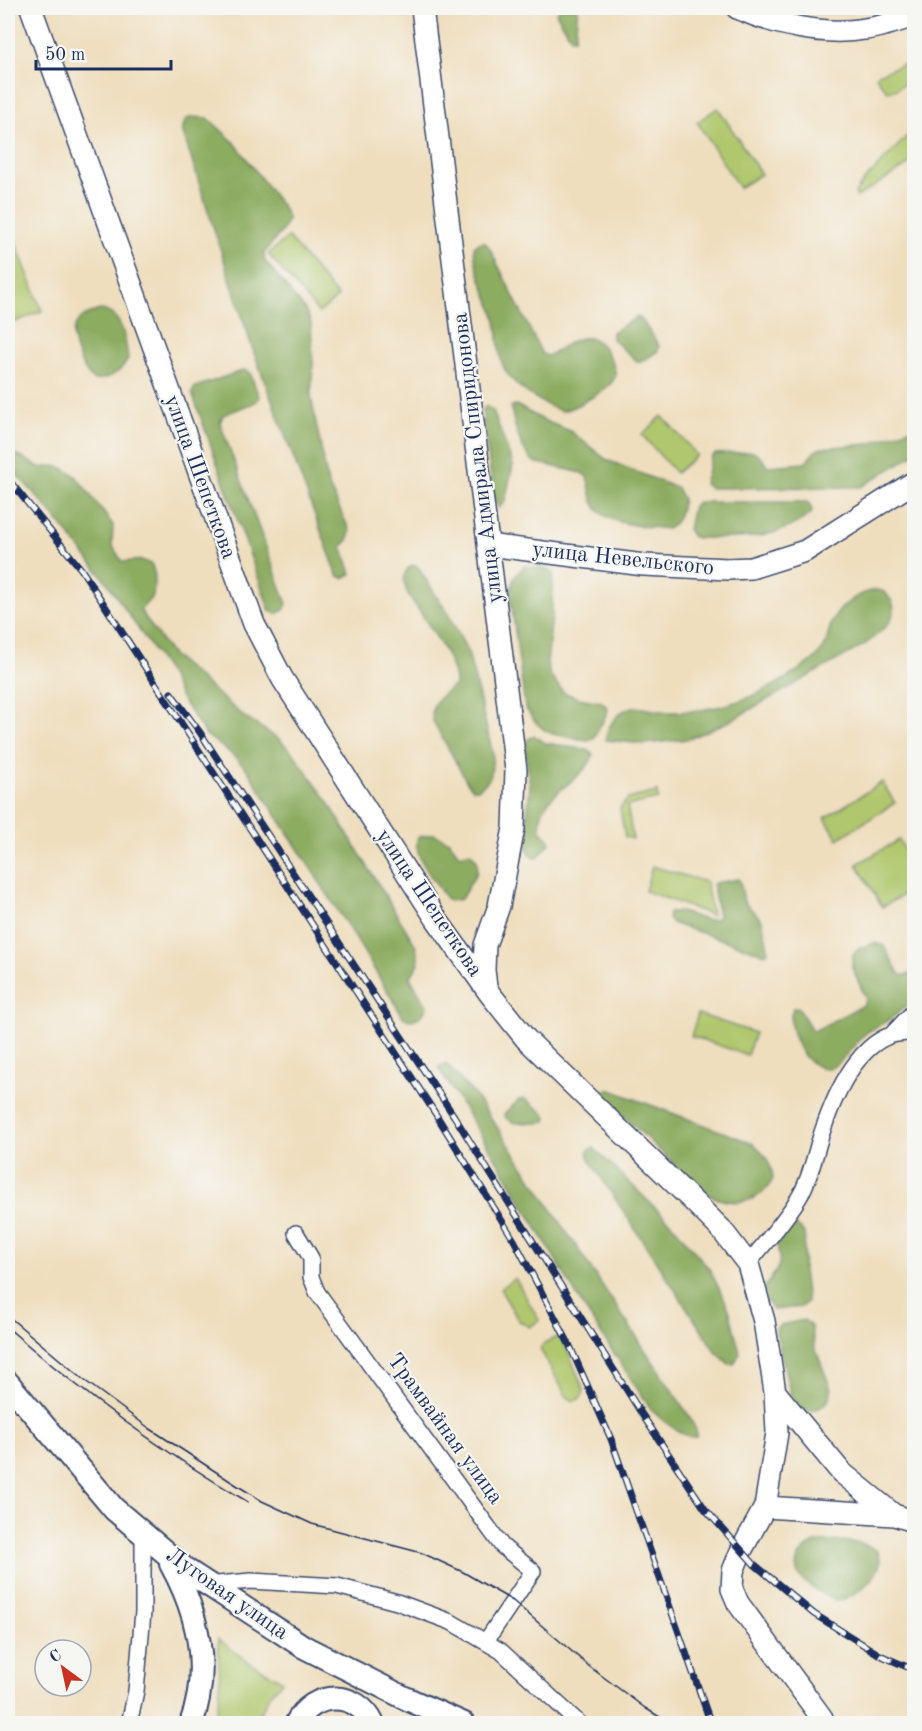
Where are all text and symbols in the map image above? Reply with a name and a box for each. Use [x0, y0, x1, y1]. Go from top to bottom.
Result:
scale bar [36, 33, 171, 71]
text: 50 m [45, 46, 85, 64]
street label: улица Адмирала Спиридонова [449, 311, 507, 605]
street label: улица Шепеткова [160, 392, 240, 562]
street label: улица Невельского [531, 539, 715, 579]
street label: улица Шепеткова [372, 825, 486, 981]
street label: Трамвайная улица [383, 1349, 507, 1509]
street label: Луговая улица [162, 1544, 292, 1644]
north arrow [33, 1638, 93, 1698]
text: С [47, 1648, 65, 1667]

